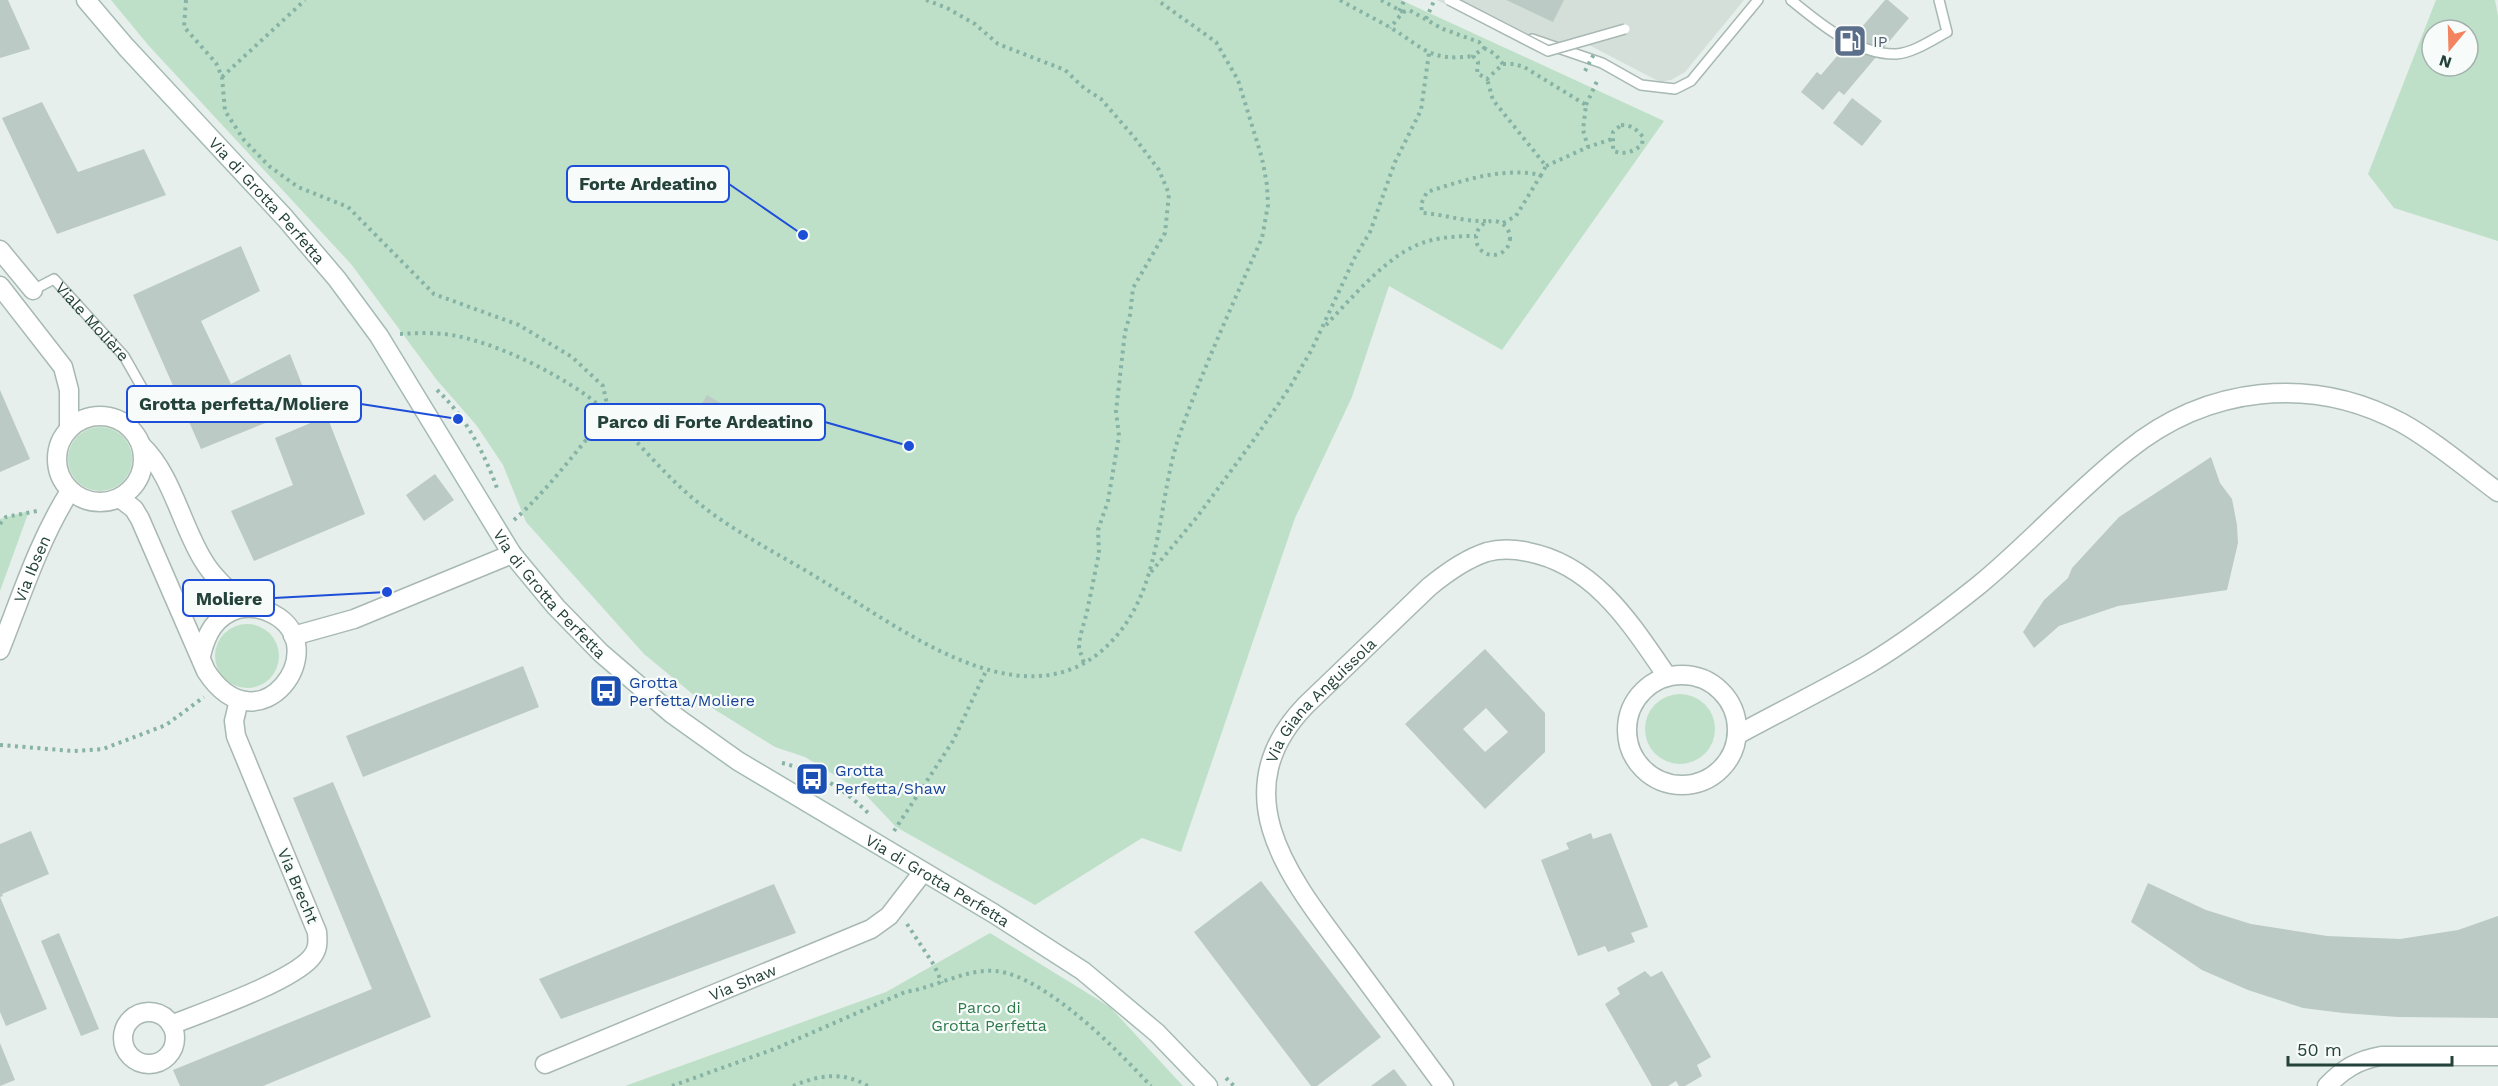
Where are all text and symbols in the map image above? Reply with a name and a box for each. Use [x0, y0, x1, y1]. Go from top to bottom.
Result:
north arrow [2420, 18, 2480, 78]
fuel station icon: IP [1832, 23, 1868, 59]
place label: IP [1873, 32, 1888, 51]
text: N [2437, 51, 2454, 73]
street label: Via di Grotta Perfetta [205, 133, 329, 268]
callout: Forte Ardeatino [567, 166, 729, 202]
text: Forte Ardeatino [579, 173, 717, 194]
street label: Viale Molière [52, 278, 133, 365]
callout: Grotta perfetta/Moliere [127, 386, 361, 422]
text: Grotta perfetta/Moliere [139, 393, 349, 414]
callout: Parco di Forte Ardeatino [585, 404, 825, 440]
text: Parco di Forte Ardeatino [597, 411, 813, 432]
street label: Via di Grotta Perfetta [489, 525, 610, 662]
street label: Via Ibsen [9, 532, 54, 605]
callout: Moliere [183, 580, 274, 616]
text: Moliere [196, 588, 262, 609]
street label: Via Giana Anguissola [1262, 634, 1380, 765]
bus stop icon: Grotta Perfetta/Moliere [588, 673, 624, 709]
place label: Grotta Perfetta/Moliere [629, 673, 755, 710]
bus stop icon: Grotta Perfetta/Shaw [794, 761, 830, 797]
place label: Grotta Perfetta/Shaw [835, 761, 946, 798]
street label: Via di Grotta Perfetta [862, 830, 1013, 931]
street label: Via Brecht [274, 845, 323, 927]
street label: Via Shaw [706, 960, 779, 1005]
park label: Parco di Grotta Perfetta [931, 998, 1047, 1035]
scale bar [2288, 1029, 2452, 1067]
text: 50 m [2297, 1039, 2342, 1060]

